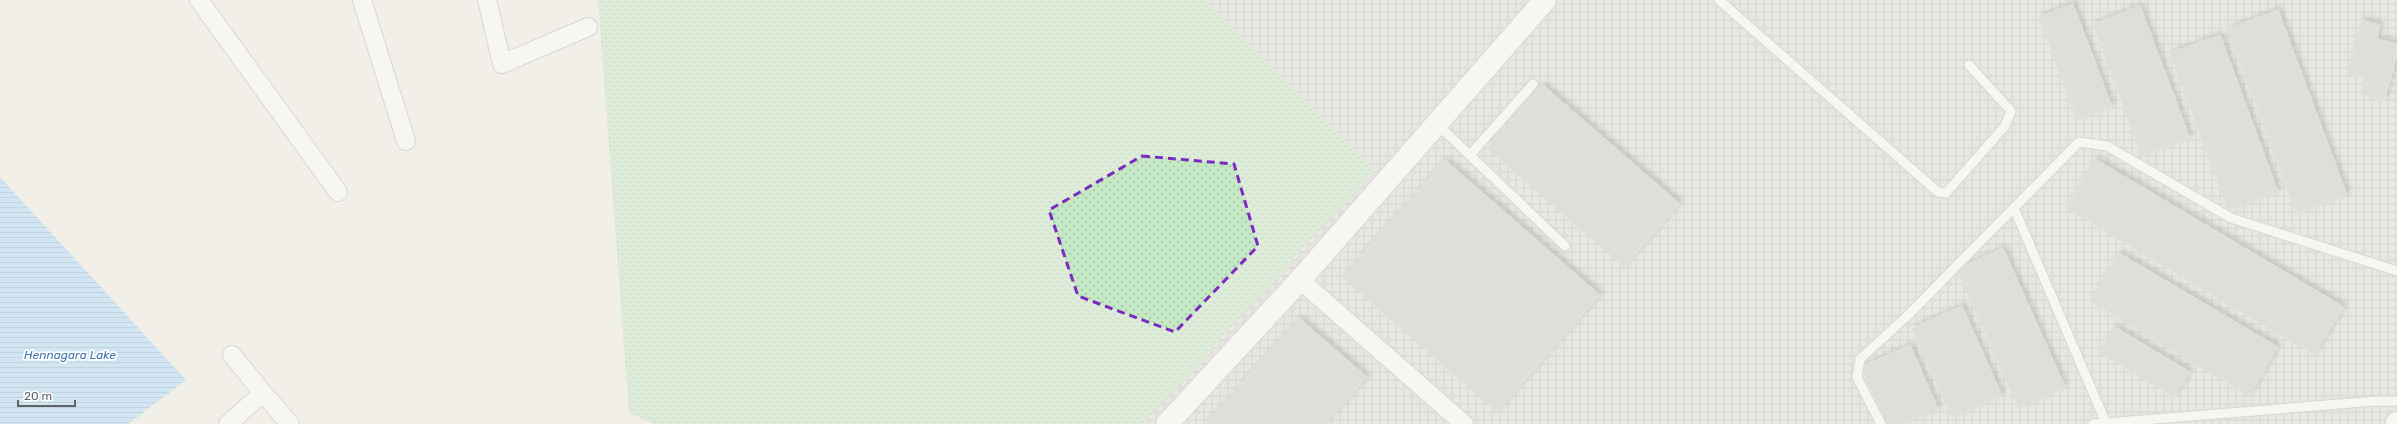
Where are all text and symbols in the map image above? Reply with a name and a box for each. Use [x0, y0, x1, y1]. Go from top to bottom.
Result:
water label: Hennagara Lake [24, 348, 116, 362]
scale bar [18, 382, 75, 408]
text: 20 m [24, 389, 52, 403]

